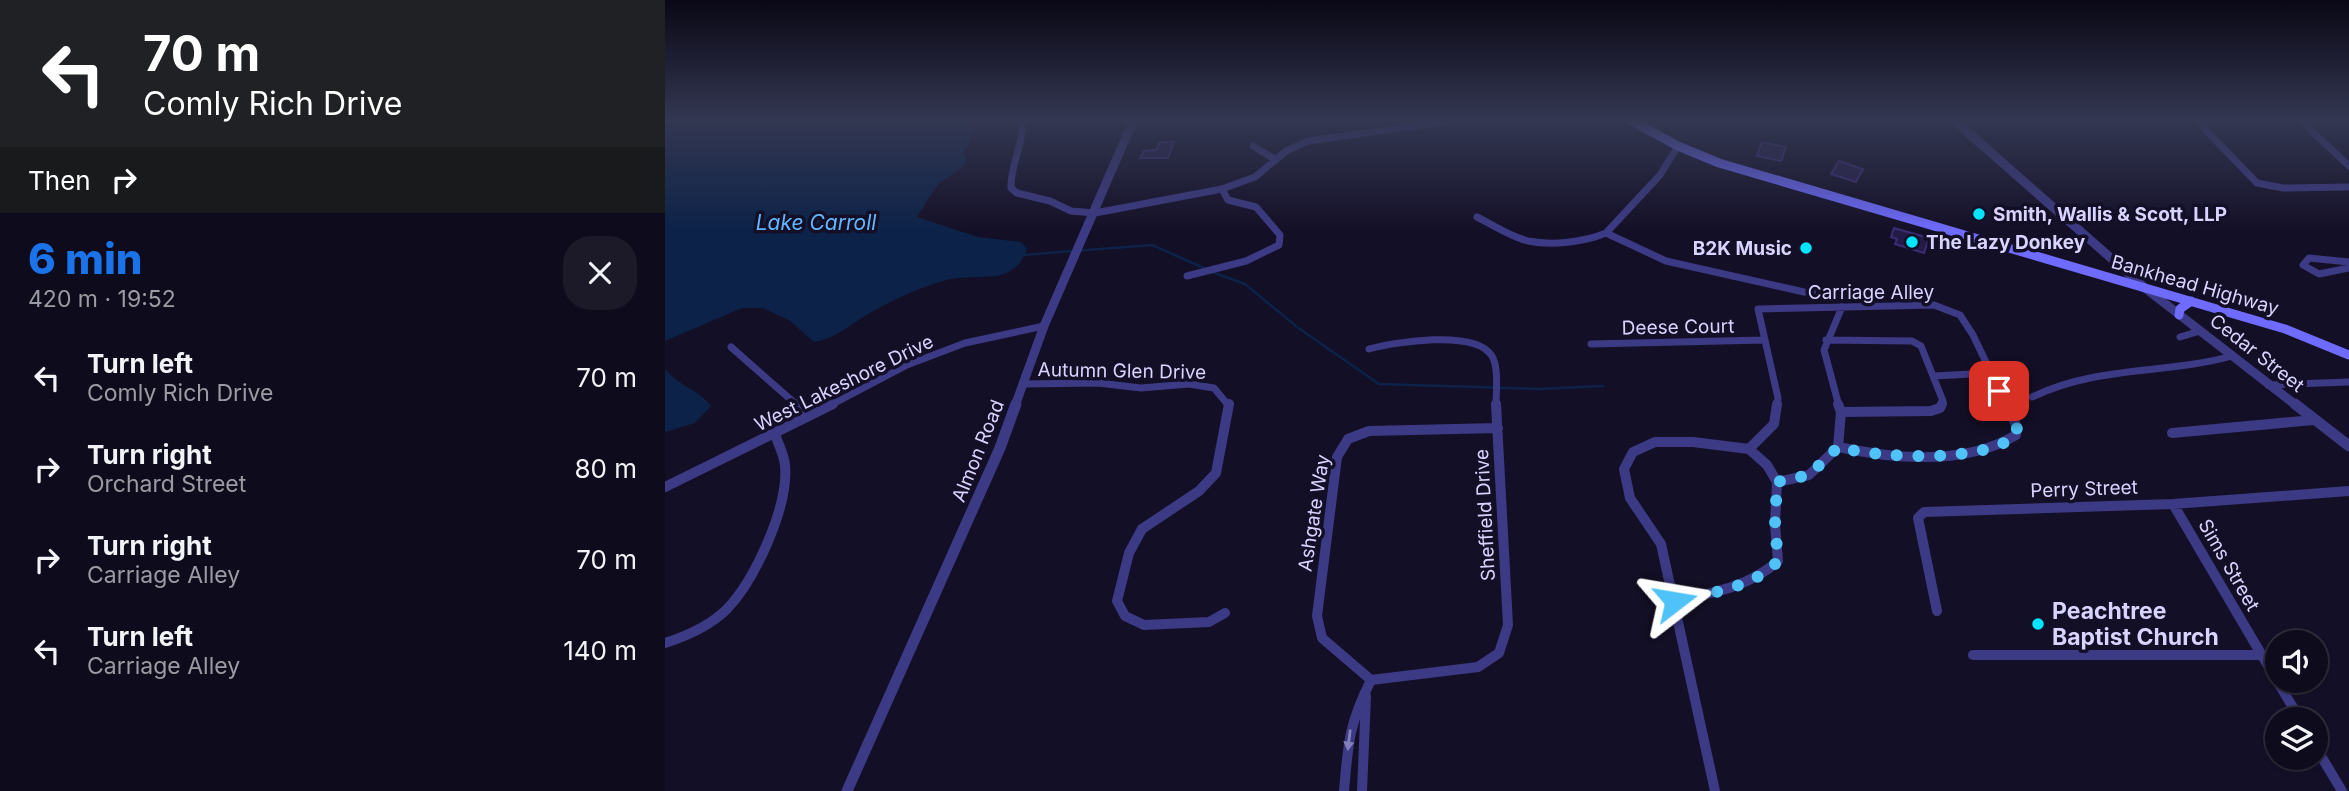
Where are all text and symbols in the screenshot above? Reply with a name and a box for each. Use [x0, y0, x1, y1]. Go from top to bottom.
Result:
text: 70 m [143, 24, 260, 83]
icon: left [28, 28, 119, 119]
text: Comly Rich Drive [143, 84, 402, 123]
icon: right [105, 161, 143, 199]
text: Then [28, 165, 91, 196]
place label: Smith, Wallis & Scott, LLP [1993, 203, 2227, 226]
marker: Smith, Wallis & Scott, LLP [1971, 206, 1987, 222]
water label: Lake Carroll [756, 210, 877, 235]
place label: The Lazy Donkey [1926, 231, 2086, 254]
text: 6 min [28, 233, 143, 284]
marker: The Lazy Donkey [1904, 234, 1920, 250]
button: close [563, 236, 637, 310]
place label: B2K Music [1693, 237, 1792, 260]
marker: B2K Music [1798, 240, 1814, 256]
street label: Bankhead Highway [2109, 250, 2282, 320]
street label: Carriage Alley [1808, 281, 1935, 304]
text: 420 m · 19:52 [28, 285, 176, 313]
street label: Cedar Street [2205, 309, 2309, 397]
street label: Deese Court [1622, 315, 1734, 339]
street label: West Lakeshore Drive [751, 330, 937, 436]
text: Turn left [87, 348, 193, 379]
street label: Autumn Glen Drive [1038, 358, 1206, 384]
icon: left [28, 359, 66, 397]
pin [1969, 361, 2029, 421]
text: 70 m [576, 362, 637, 393]
icon: arrive [1980, 372, 2018, 410]
text: Comly Rich Drive [87, 379, 273, 407]
street label: Almon Road [947, 397, 1009, 505]
text: Turn right [87, 439, 212, 470]
street label: Sheffield Drive [1470, 448, 1500, 582]
icon: right [28, 450, 66, 488]
text: 80 m [574, 453, 637, 484]
street label: Ashgate Way [1293, 453, 1335, 573]
text: Orchard Street [87, 470, 246, 498]
street label: Perry Street [2030, 476, 2138, 502]
street label: Sims Street [2193, 515, 2265, 615]
text: Turn right [87, 530, 212, 561]
icon: right [28, 541, 66, 579]
text: 70 m [576, 544, 637, 575]
text: Carriage Alley [87, 561, 240, 589]
position arrow [1638, 564, 1712, 638]
place label: Peachtree Baptist Church [2052, 597, 2219, 651]
marker: Peachtree Baptist Church [2030, 616, 2046, 632]
text: Turn left [87, 621, 193, 652]
map controls [2265, 630, 2328, 770]
button: sound [2265, 630, 2328, 693]
icon: left [28, 632, 66, 670]
text: 140 m [563, 635, 637, 666]
text: Carriage Alley [87, 652, 240, 680]
button: layers [2265, 707, 2328, 770]
one-way arrow [1343, 729, 1354, 751]

